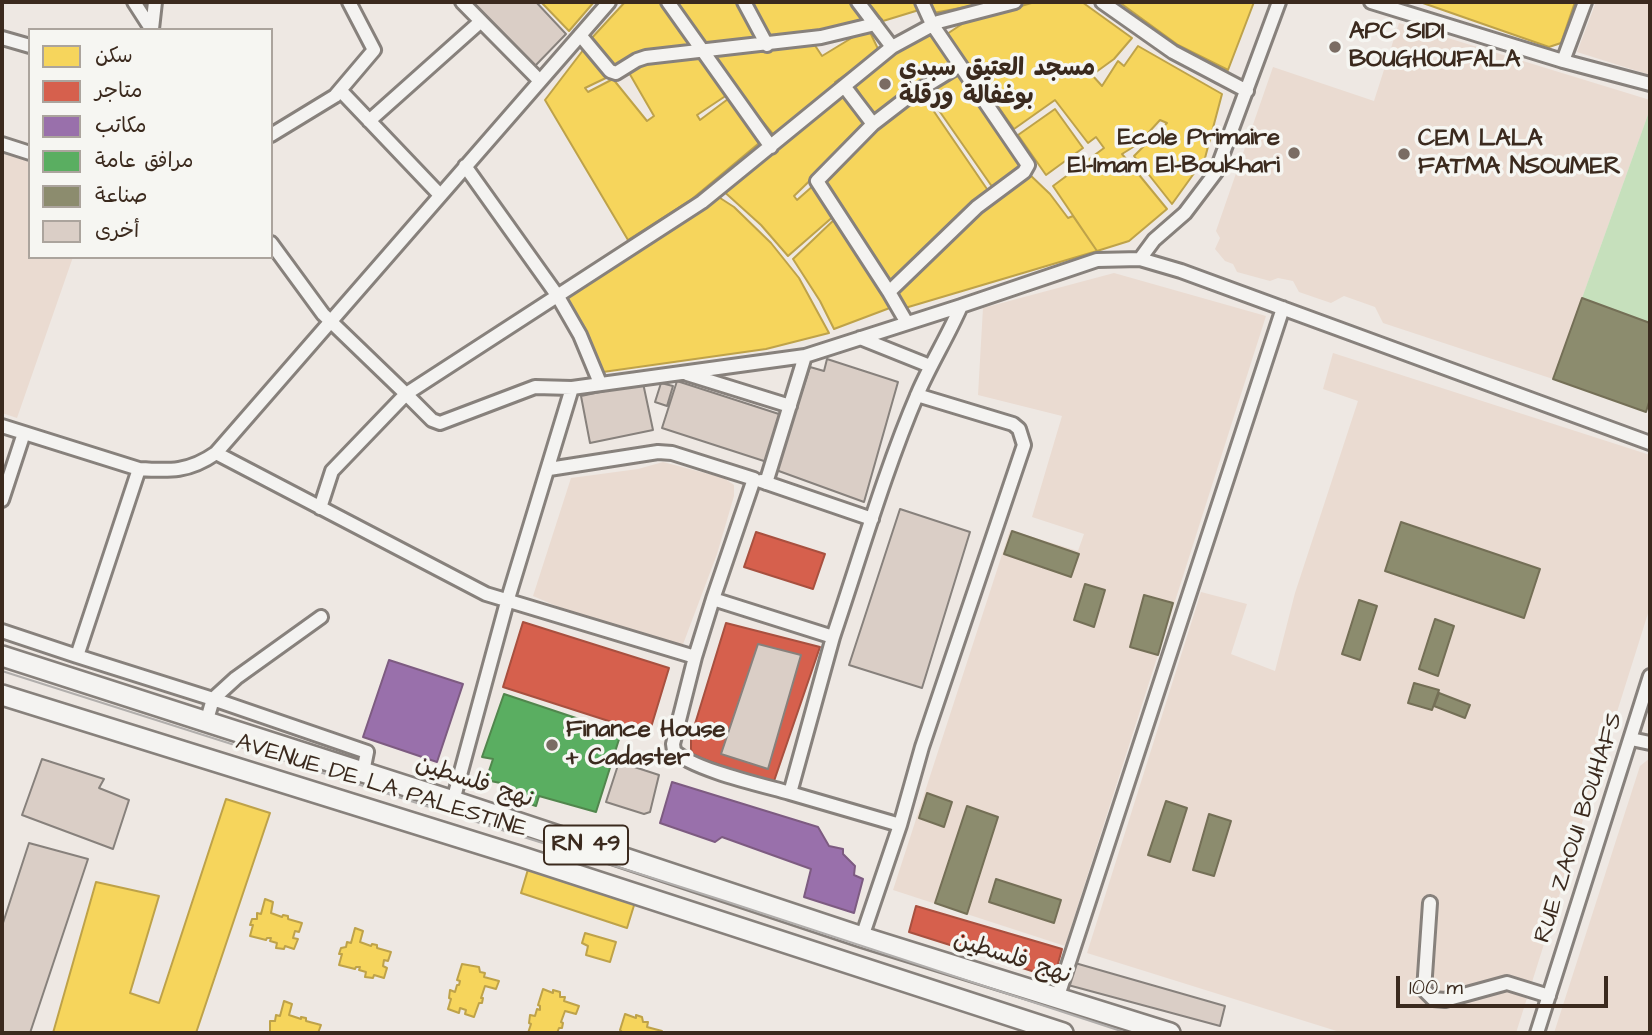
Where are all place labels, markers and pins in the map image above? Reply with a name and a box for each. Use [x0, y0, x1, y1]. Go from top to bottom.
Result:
place label: APC SIDI BOUGHOUFALA [1349, 19, 1520, 75]
marker: APC SIDI BOUGHOUFALA [1327, 39, 1343, 55]
place label: مسجد العتيق سبدي بوغفالة ورقلة [899, 56, 1095, 112]
marker: مسجد العتيق سبدي بوغفالة ورقلة [877, 76, 893, 92]
place label: Ecole Primaire El-Imam El-Boukhari [1068, 125, 1280, 181]
place label: CEM LALA FATMA NSOUMER [1418, 126, 1621, 182]
marker: Ecole Primaire El-Imam El-Boukhari [1286, 145, 1302, 161]
marker: CEM LALA FATMA NSOUMER [1396, 146, 1412, 162]
place label: Finance House + Cadaster [566, 717, 725, 773]
marker: Finance House + Cadaster [544, 737, 560, 753]

